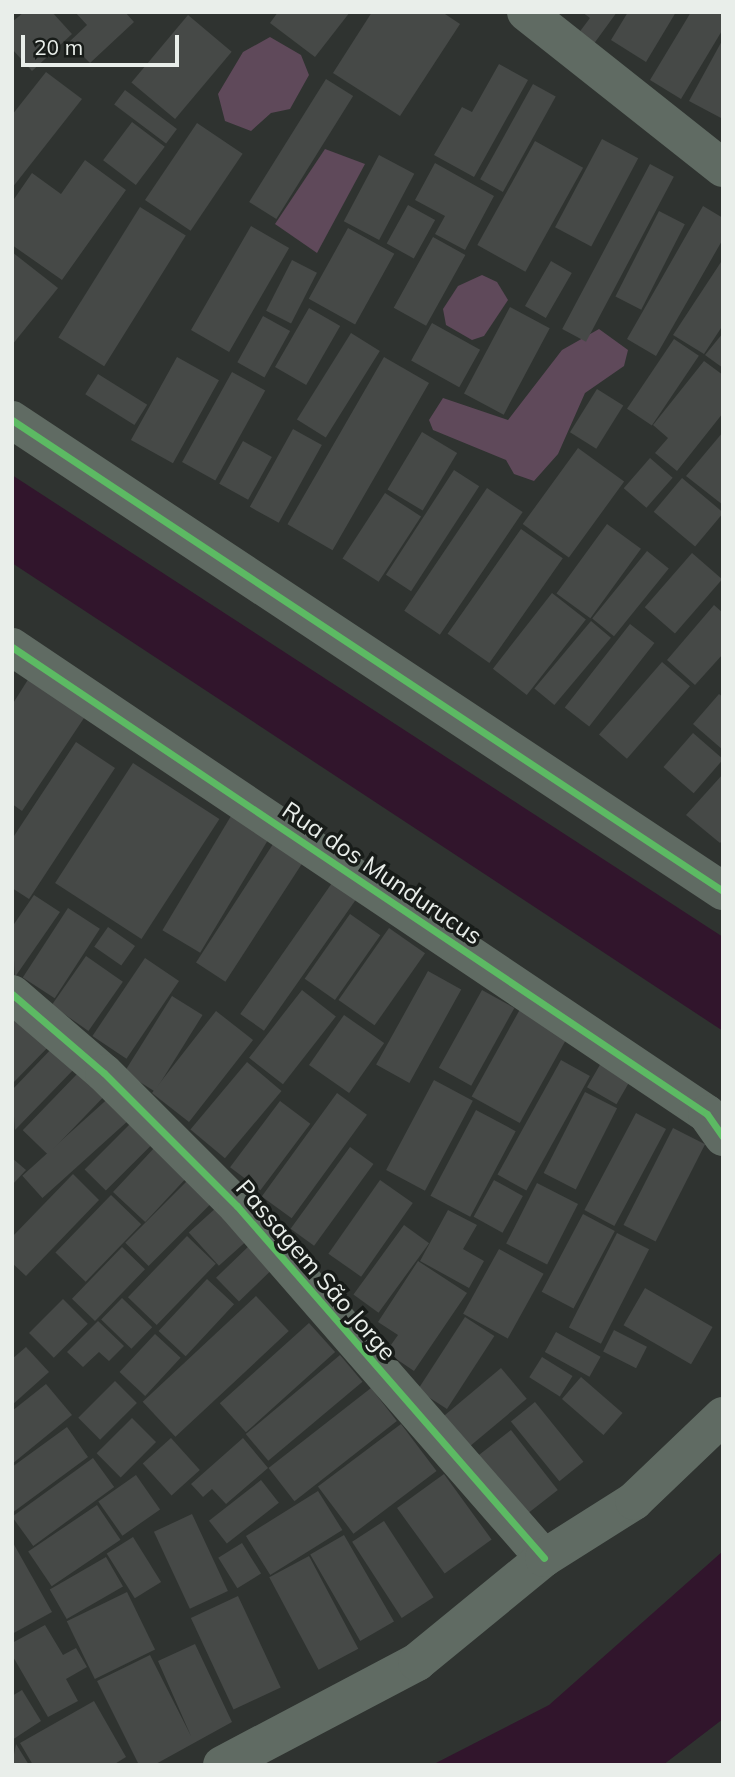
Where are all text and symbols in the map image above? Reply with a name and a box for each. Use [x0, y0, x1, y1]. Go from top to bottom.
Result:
scale bar [24, 21, 182, 65]
text: 20 m [34, 34, 83, 60]
street label: Rua dos Mundurucus [277, 796, 487, 950]
street label: Passagem São Jorge [230, 1174, 402, 1366]

